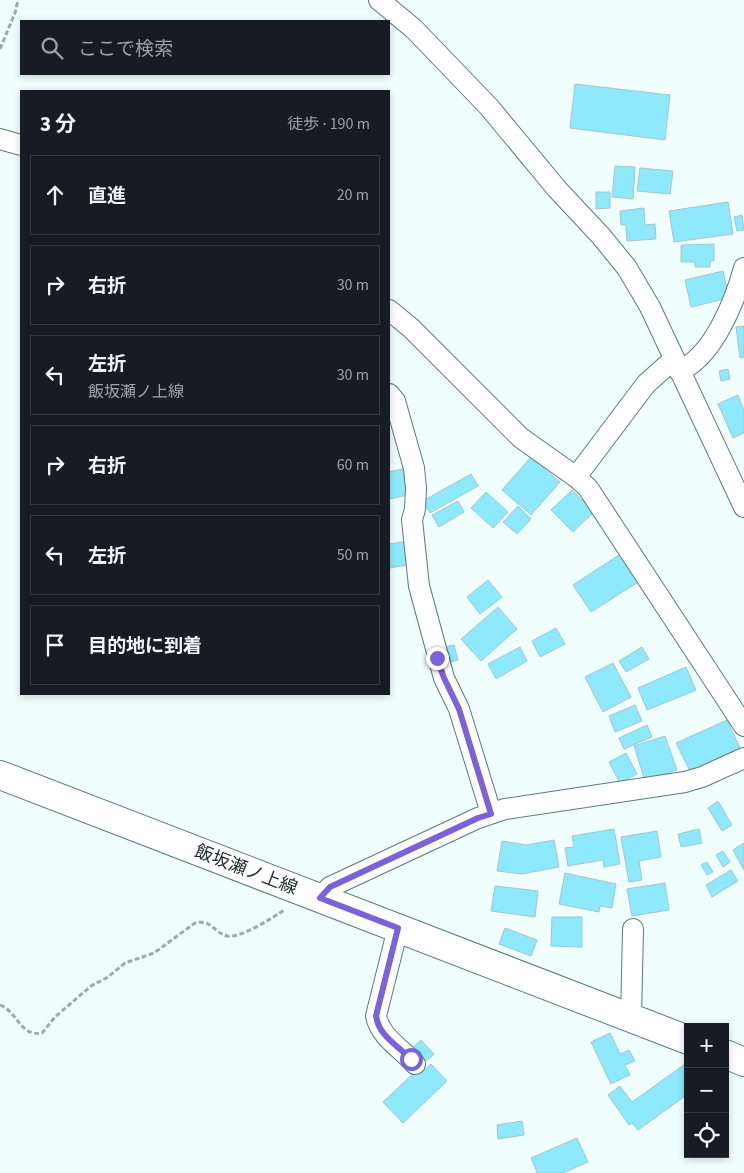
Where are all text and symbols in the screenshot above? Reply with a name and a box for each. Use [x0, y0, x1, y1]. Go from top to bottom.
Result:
search box [20, 20, 390, 75]
icon: search [38, 34, 66, 62]
text: ここで検索 [78, 36, 173, 63]
text: 3 分 [40, 109, 76, 139]
text: 徒歩 · 190 m [287, 113, 370, 135]
icon: ahead [41, 181, 69, 209]
text: 直進 [88, 183, 126, 210]
text: 20 m [337, 184, 369, 206]
icon: right [41, 271, 69, 299]
text: 右折 [88, 273, 126, 300]
text: 30 m [337, 274, 369, 296]
text: 左折 [88, 351, 126, 378]
icon: left [41, 361, 69, 389]
text: 30 m [337, 364, 369, 386]
text: 飯坂瀬ノ上線 [88, 381, 184, 403]
icon: right [41, 451, 69, 479]
text: 右折 [88, 453, 126, 480]
text: 60 m [337, 454, 369, 476]
icon: left [41, 541, 69, 569]
text: 左折 [88, 543, 126, 570]
text: 50 m [337, 544, 369, 566]
icon: arrive [41, 631, 69, 659]
text: 目的地に到着 [88, 633, 202, 660]
route end [426, 647, 449, 670]
street label: 飯坂瀬ノ上線 [191, 839, 301, 901]
map controls [684, 1023, 729, 1158]
button: + [684, 1023, 729, 1068]
route start [400, 1048, 423, 1071]
button: − [684, 1068, 729, 1113]
button: locate [684, 1113, 729, 1158]

